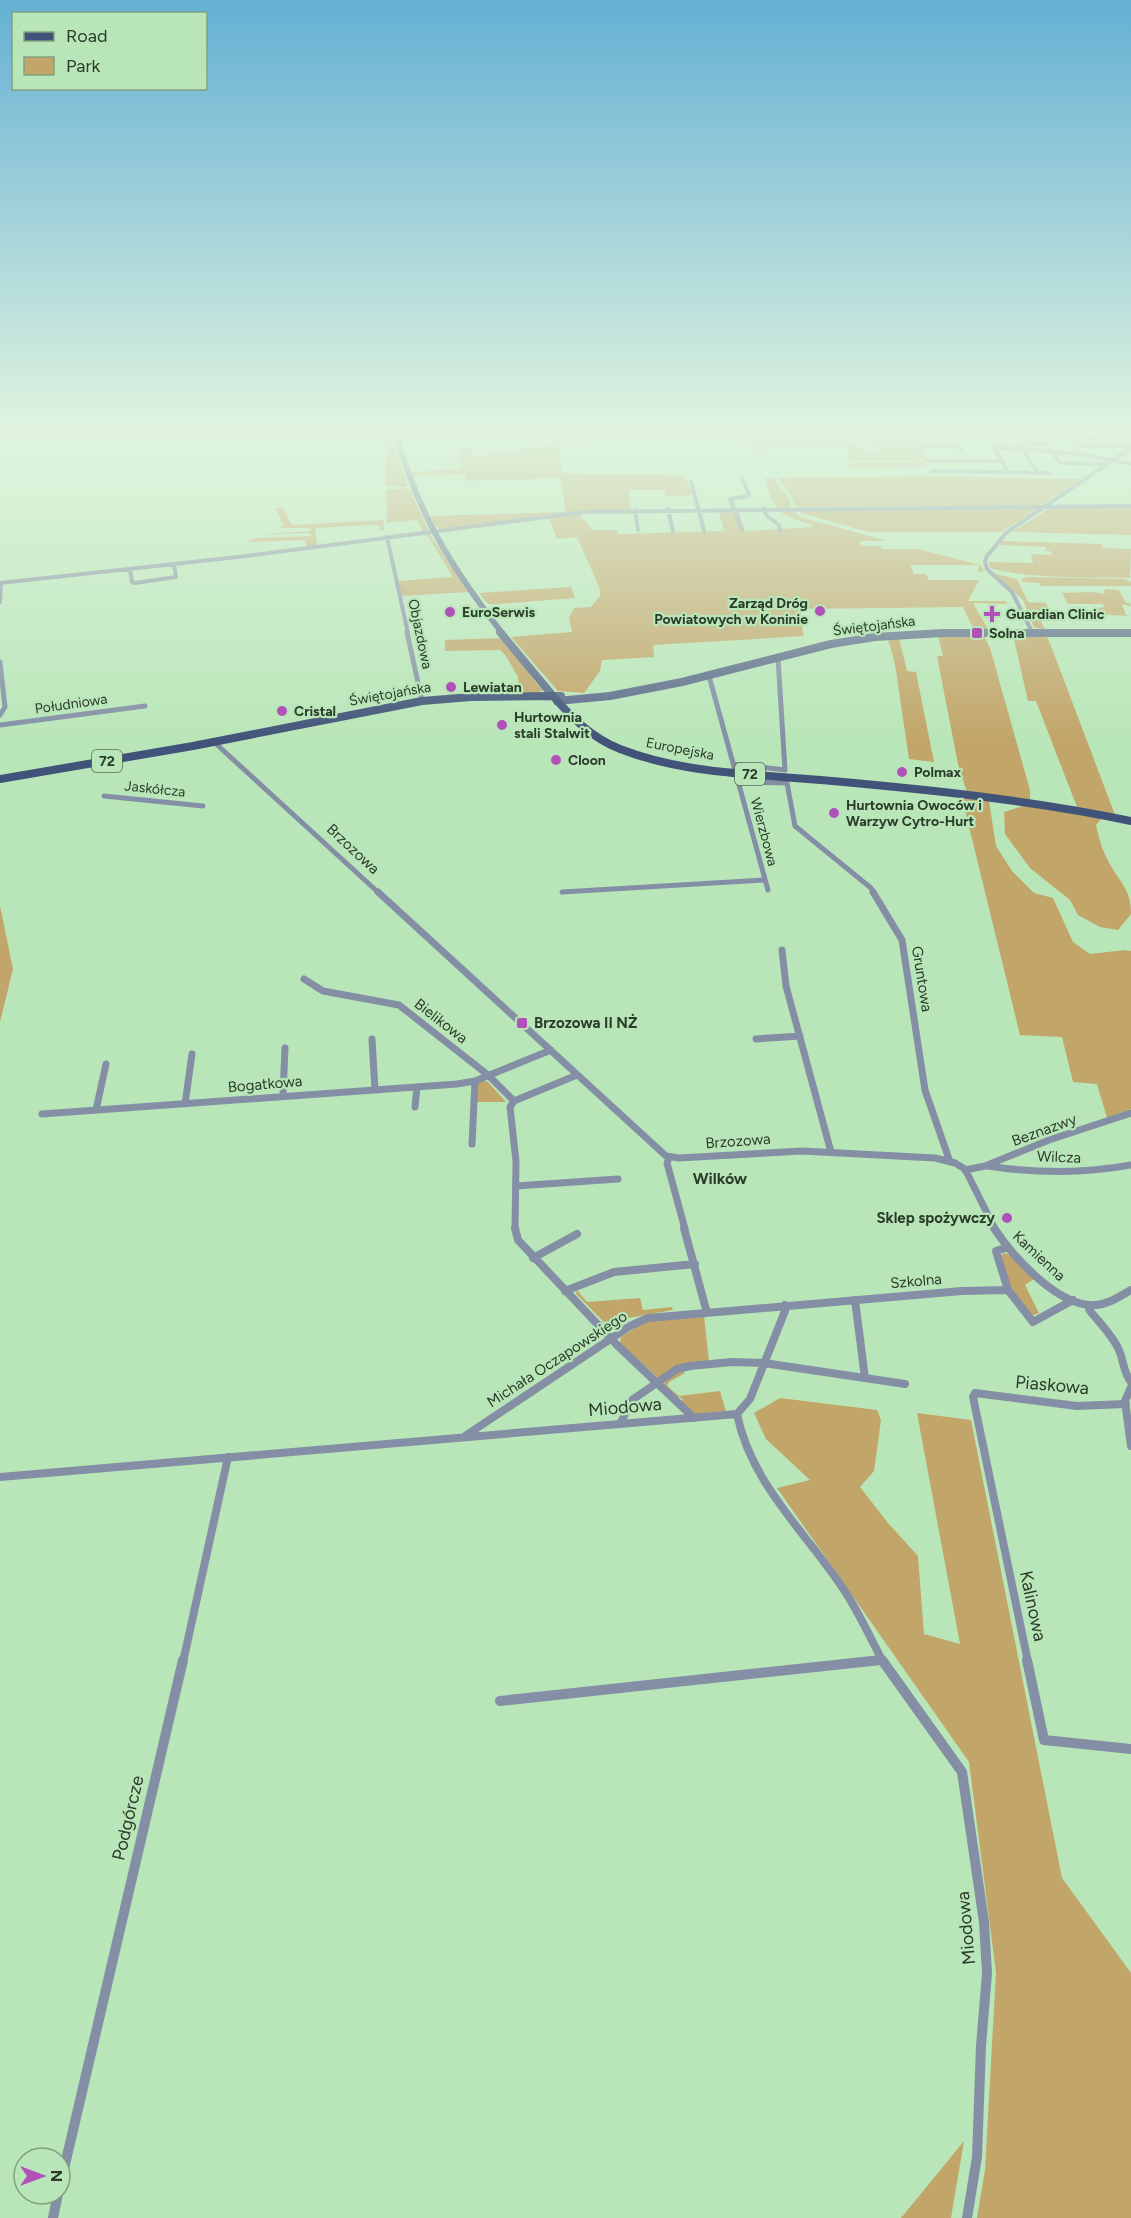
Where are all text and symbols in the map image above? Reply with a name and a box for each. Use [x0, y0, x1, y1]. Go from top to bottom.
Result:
legend [12, 12, 207, 90]
text: Road [66, 25, 107, 47]
text: Park [66, 55, 101, 77]
place label: Zarząd Dróg Powiatowych w Koninie [654, 595, 808, 628]
street label: Objazdowa [404, 598, 436, 670]
place label: EuroSerwis [462, 604, 536, 621]
marker: Zarząd Dróg Powiatowych w Koninie [813, 604, 827, 618]
marker: EuroSerwis [443, 605, 457, 619]
marker: Guardian Clinic [983, 605, 1001, 623]
place label: Guardian Clinic [1006, 606, 1105, 623]
street label: Świętojańska [832, 613, 916, 639]
place label: Solna [989, 625, 1025, 642]
marker: Solna [970, 626, 984, 640]
street label: Świętojańska [348, 678, 432, 710]
place label: Lewiatan [463, 679, 522, 696]
marker: Lewiatan [444, 680, 458, 694]
street label: Południowa [34, 691, 108, 717]
place label: Cristal [294, 703, 336, 720]
marker: Cristal [275, 704, 289, 718]
place label: Hurtownia stali Stalwit [514, 709, 590, 742]
marker: Hurtownia stali Stalwit [495, 718, 509, 732]
street label: Europejska [645, 734, 715, 764]
road number: 72 [92, 750, 122, 772]
place label: Cloon [568, 752, 606, 769]
marker: Cloon [549, 753, 563, 767]
road number: 72 [735, 763, 765, 785]
place label: Polmax [914, 764, 962, 781]
marker: Polmax [895, 765, 909, 779]
street label: Jaskółcza [124, 777, 186, 801]
street label: Wierzbowa [747, 796, 781, 868]
place label: Hurtownia Owoców i Warzyw Cytro-Hurt [846, 797, 982, 830]
marker: Hurtownia Owoców i Warzyw Cytro-Hurt [827, 806, 841, 820]
street label: Brzozowa [323, 820, 383, 878]
street label: Gruntowa [908, 945, 936, 1013]
street label: Bielikowa [411, 995, 471, 1047]
place label: Brzozowa II NŻ [534, 1013, 637, 1032]
marker: Brzozowa II NŻ [515, 1016, 529, 1030]
street label: Bogatkowa [227, 1072, 303, 1096]
street label: Beznazwy [1009, 1110, 1079, 1150]
street label: Brzozowa [705, 1130, 771, 1152]
street label: Wilcza [1037, 1147, 1081, 1167]
district label: Wilków [693, 1169, 748, 1188]
place label: Sklep spożywczy [876, 1209, 995, 1227]
marker: Sklep spożywczy [1000, 1211, 1014, 1225]
street label: Kamienna [1009, 1227, 1069, 1285]
street label: Szkolna [889, 1270, 943, 1292]
street label: Michała Oczapowskiego [484, 1307, 631, 1411]
street label: Piaskowa [1014, 1371, 1090, 1399]
street label: Miodowa [587, 1393, 663, 1421]
street label: Kalinowa [1015, 1569, 1051, 1643]
street label: Podgórcze [108, 1773, 149, 1863]
street label: Miodowa [952, 1890, 980, 1966]
north arrow [12, 2146, 72, 2206]
text: N [47, 2170, 66, 2182]

